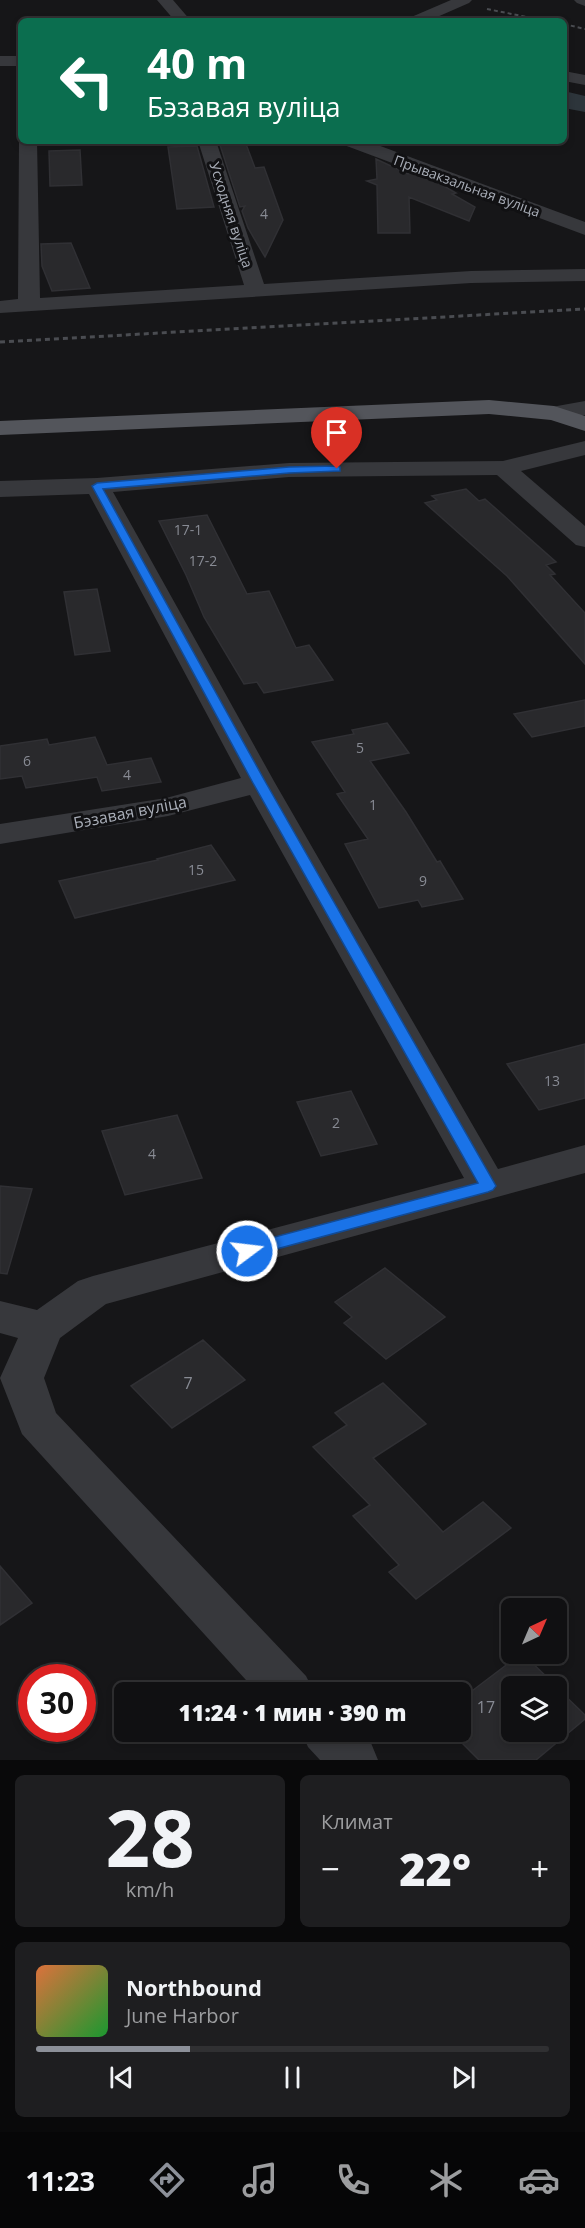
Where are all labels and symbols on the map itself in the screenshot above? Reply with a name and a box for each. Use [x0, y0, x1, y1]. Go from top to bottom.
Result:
street label: Прывакзальная вуліца [391, 150, 543, 221]
street label: Усходняя вуліца [205, 159, 258, 270]
house number: 4 [260, 204, 268, 223]
pin [311, 407, 362, 469]
house number: 17-1 [174, 520, 202, 539]
house number: 17-2 [189, 551, 217, 570]
house number: 5 [356, 738, 364, 757]
house number: 6 [23, 751, 31, 770]
house number: 4 [123, 765, 131, 784]
street label: Бэзавая вуліца [72, 790, 188, 834]
house number: 1 [369, 795, 377, 814]
house number: 15 [188, 860, 204, 879]
house number: 9 [419, 871, 427, 890]
house number: 13 [544, 1071, 560, 1090]
house number: 2 [332, 1113, 340, 1132]
house number: 4 [148, 1144, 156, 1163]
position arrow [215, 1219, 279, 1283]
house number: 7 [183, 1372, 193, 1394]
north arrow [501, 1598, 567, 1664]
speed limit sign: 30 [18, 1664, 96, 1742]
house number: 17 [477, 1696, 495, 1718]

